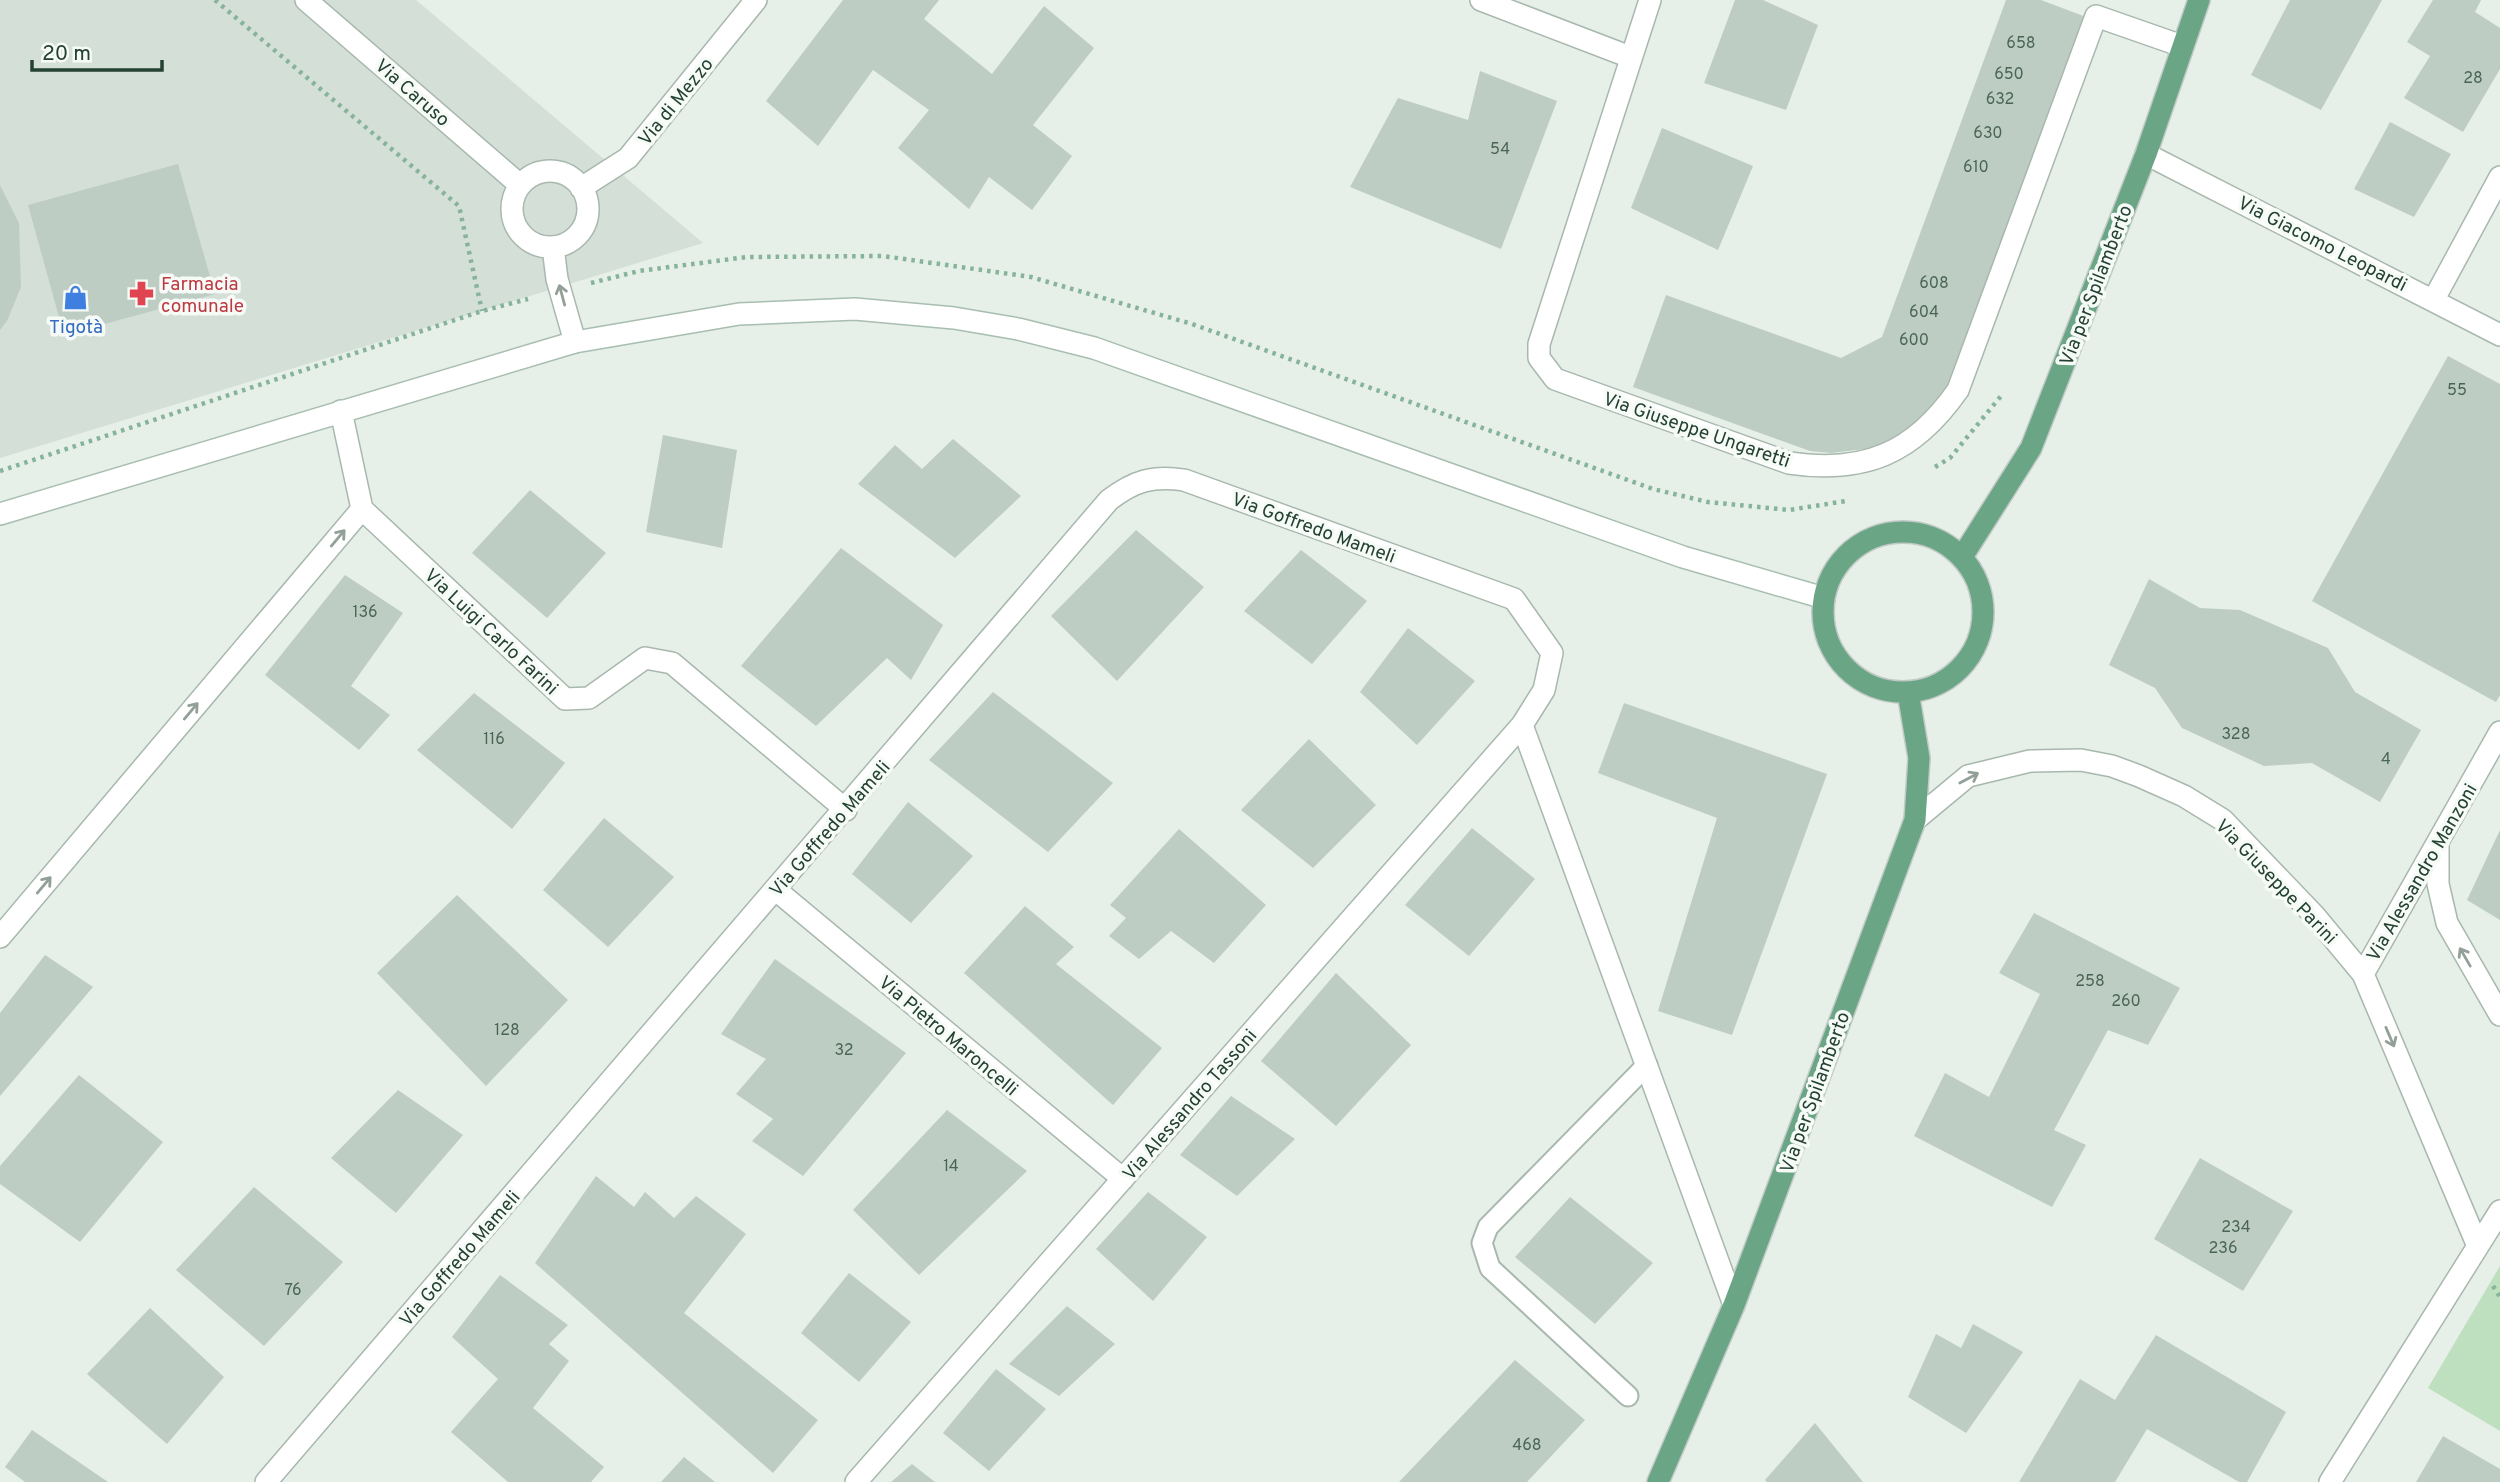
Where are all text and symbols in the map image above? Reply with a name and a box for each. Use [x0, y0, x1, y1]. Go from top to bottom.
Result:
scale bar [32, 28, 161, 72]
house number: 658 [2006, 34, 2036, 54]
text: 20 m [42, 41, 91, 68]
street label: Via di Mezzo [634, 53, 719, 151]
street label: Via Caruso [369, 54, 454, 133]
house number: 650 [1994, 65, 2024, 85]
house number: 28 [2463, 69, 2483, 89]
house number: 632 [1986, 90, 2014, 110]
house number: 630 [1973, 124, 2003, 144]
house number: 54 [1490, 140, 1510, 160]
house number: 610 [1963, 158, 1989, 178]
street label: Via Giacomo Leopardi [2233, 192, 2411, 298]
street label: Via per Spilamberto [2055, 202, 2139, 369]
place label: Farmacia comunale [161, 273, 244, 319]
house number: 608 [1919, 274, 1949, 294]
pharmacy icon: Farmacia comunale [127, 280, 155, 308]
shop icon: Tigotà [62, 284, 90, 312]
one-way arrow [555, 284, 568, 307]
house number: 604 [1909, 303, 1939, 323]
place label: Tigotà [49, 316, 103, 340]
house number: 600 [1899, 331, 1929, 351]
house number: 55 [2447, 381, 2467, 401]
street label: Via Giuseppe Ungaretti [1600, 388, 1793, 474]
street label: Via Goffredo Mameli [1228, 488, 1399, 570]
one-way arrow [330, 529, 346, 547]
street label: Via Luigi Carlo Farini [419, 564, 563, 701]
house number: 136 [352, 603, 378, 623]
one-way arrow [183, 703, 199, 721]
house number: 328 [2222, 725, 2250, 745]
house number: 116 [483, 730, 505, 750]
house number: 4 [2381, 750, 2391, 770]
street label: Via Goffredo Mameli [765, 756, 896, 902]
one-way arrow [1958, 771, 1978, 785]
street label: Via Alessandro Manzoni [2362, 780, 2483, 966]
street label: Via Giuseppe Parini [2210, 815, 2342, 950]
one-way arrow [36, 876, 52, 894]
one-way arrow [2458, 947, 2472, 967]
street label: Via Pietro Maroncelli [873, 971, 1022, 1102]
house number: 258 [2075, 972, 2105, 992]
house number: 260 [2111, 992, 2141, 1012]
street label: Via per Spilamberto [1776, 1009, 1856, 1177]
house number: 128 [494, 1021, 520, 1041]
street label: Via Alessandro Tassoni [1118, 1025, 1263, 1186]
one-way arrow [2384, 1026, 2397, 1047]
house number: 32 [834, 1041, 854, 1061]
house number: 14 [943, 1157, 959, 1177]
street label: Via Goffredo Mameli [395, 1186, 526, 1332]
house number: 234 [2221, 1218, 2251, 1238]
house number: 236 [2209, 1239, 2237, 1259]
house number: 76 [284, 1281, 302, 1301]
house number: 468 [1512, 1436, 1542, 1456]

